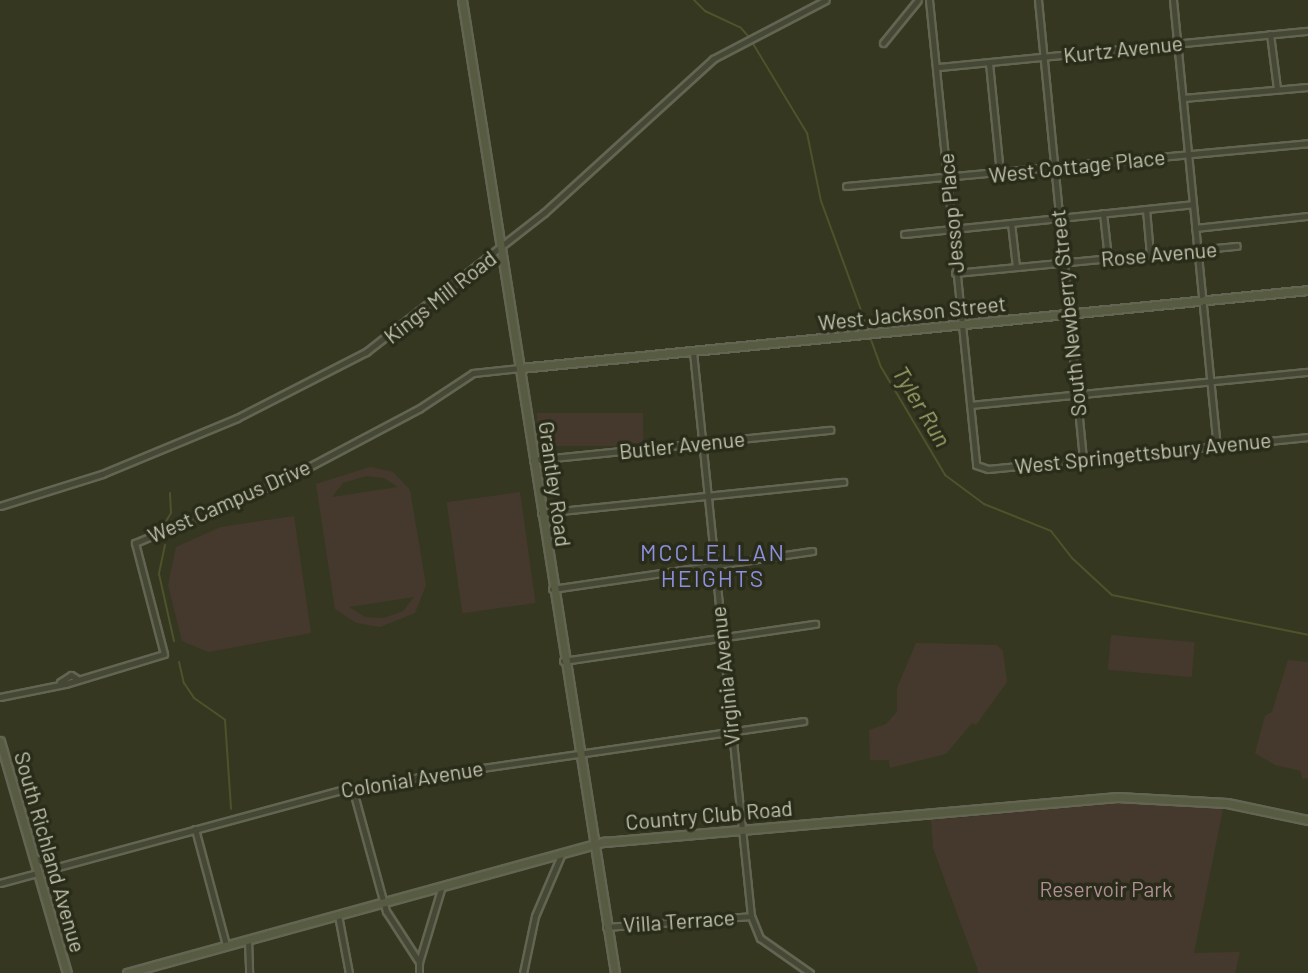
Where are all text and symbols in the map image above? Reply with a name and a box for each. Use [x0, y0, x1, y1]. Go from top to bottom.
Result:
street label: Kurtz Avenue [1062, 30, 1184, 68]
street label: West Cottage Place [988, 144, 1166, 188]
street label: Jessop Place [933, 152, 969, 274]
street label: South Newberry Street [1045, 208, 1091, 418]
street label: Rose Avenue [1100, 236, 1218, 272]
street label: Kings Mill Road [379, 245, 501, 349]
street label: West Jackson Street [817, 291, 1007, 335]
water label: Tyler Run [887, 361, 957, 451]
street label: Grantley Road [534, 420, 576, 548]
street label: Butler Avenue [618, 426, 746, 464]
street label: West Springettsbury Avenue [1014, 427, 1272, 479]
street label: West Campus Drive [144, 454, 314, 548]
district label: MCCLELLAN HEIGHTS [641, 538, 785, 592]
street label: Virginia Avenue [705, 605, 745, 747]
street label: South Richland Avenue [9, 749, 91, 955]
street label: Colonial Avenue [339, 755, 485, 803]
street label: Country Club Road [625, 795, 793, 835]
park label: Reservoir Park [1040, 876, 1172, 902]
street label: Villa Terrace [622, 905, 736, 937]

